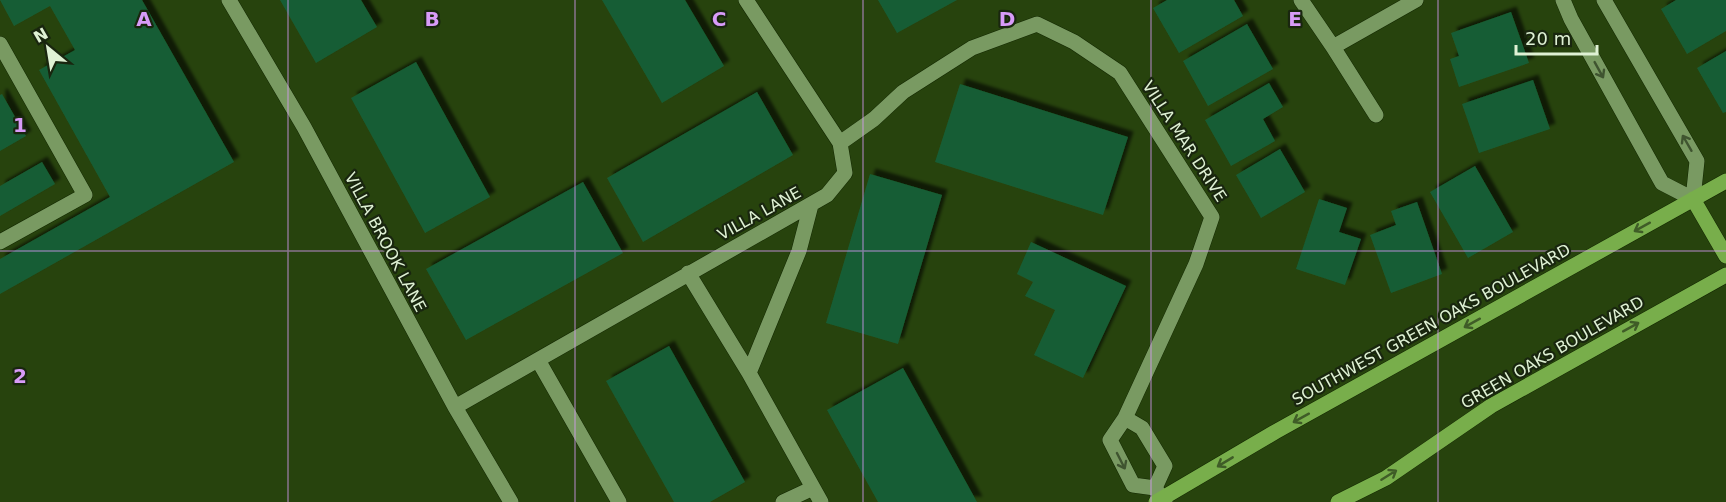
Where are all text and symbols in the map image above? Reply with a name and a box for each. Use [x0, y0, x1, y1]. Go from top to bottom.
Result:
text: A [136, 7, 152, 31]
text: B [424, 7, 440, 31]
text: C [712, 7, 726, 31]
text: D [999, 7, 1015, 31]
text: E [1288, 7, 1302, 31]
north arrow [18, 18, 78, 78]
scale bar [1516, 18, 1597, 56]
text: N [30, 24, 51, 47]
text: 20 m [1525, 28, 1571, 49]
one-way arrow [1594, 61, 1605, 79]
street label: VILLA MAR DRIVE [1138, 77, 1231, 205]
text: 1 [13, 113, 27, 137]
one-way arrow [1681, 135, 1693, 152]
street label: VILLA BROOK LANE [341, 169, 430, 315]
street label: VILLA LANE [714, 183, 804, 244]
one-way arrow [1634, 221, 1651, 233]
street label: SOUTHWEST GREEN OAKS BOULEVARD [1288, 239, 1574, 409]
street label: GREEN OAKS BOULEVARD [1457, 292, 1647, 412]
one-way arrow [1463, 317, 1480, 329]
one-way arrow [1621, 321, 1639, 332]
text: 2 [13, 364, 27, 388]
one-way arrow [1293, 413, 1311, 424]
one-way arrow [1115, 452, 1127, 469]
one-way arrow [1217, 457, 1234, 469]
one-way arrow [1381, 468, 1398, 481]

